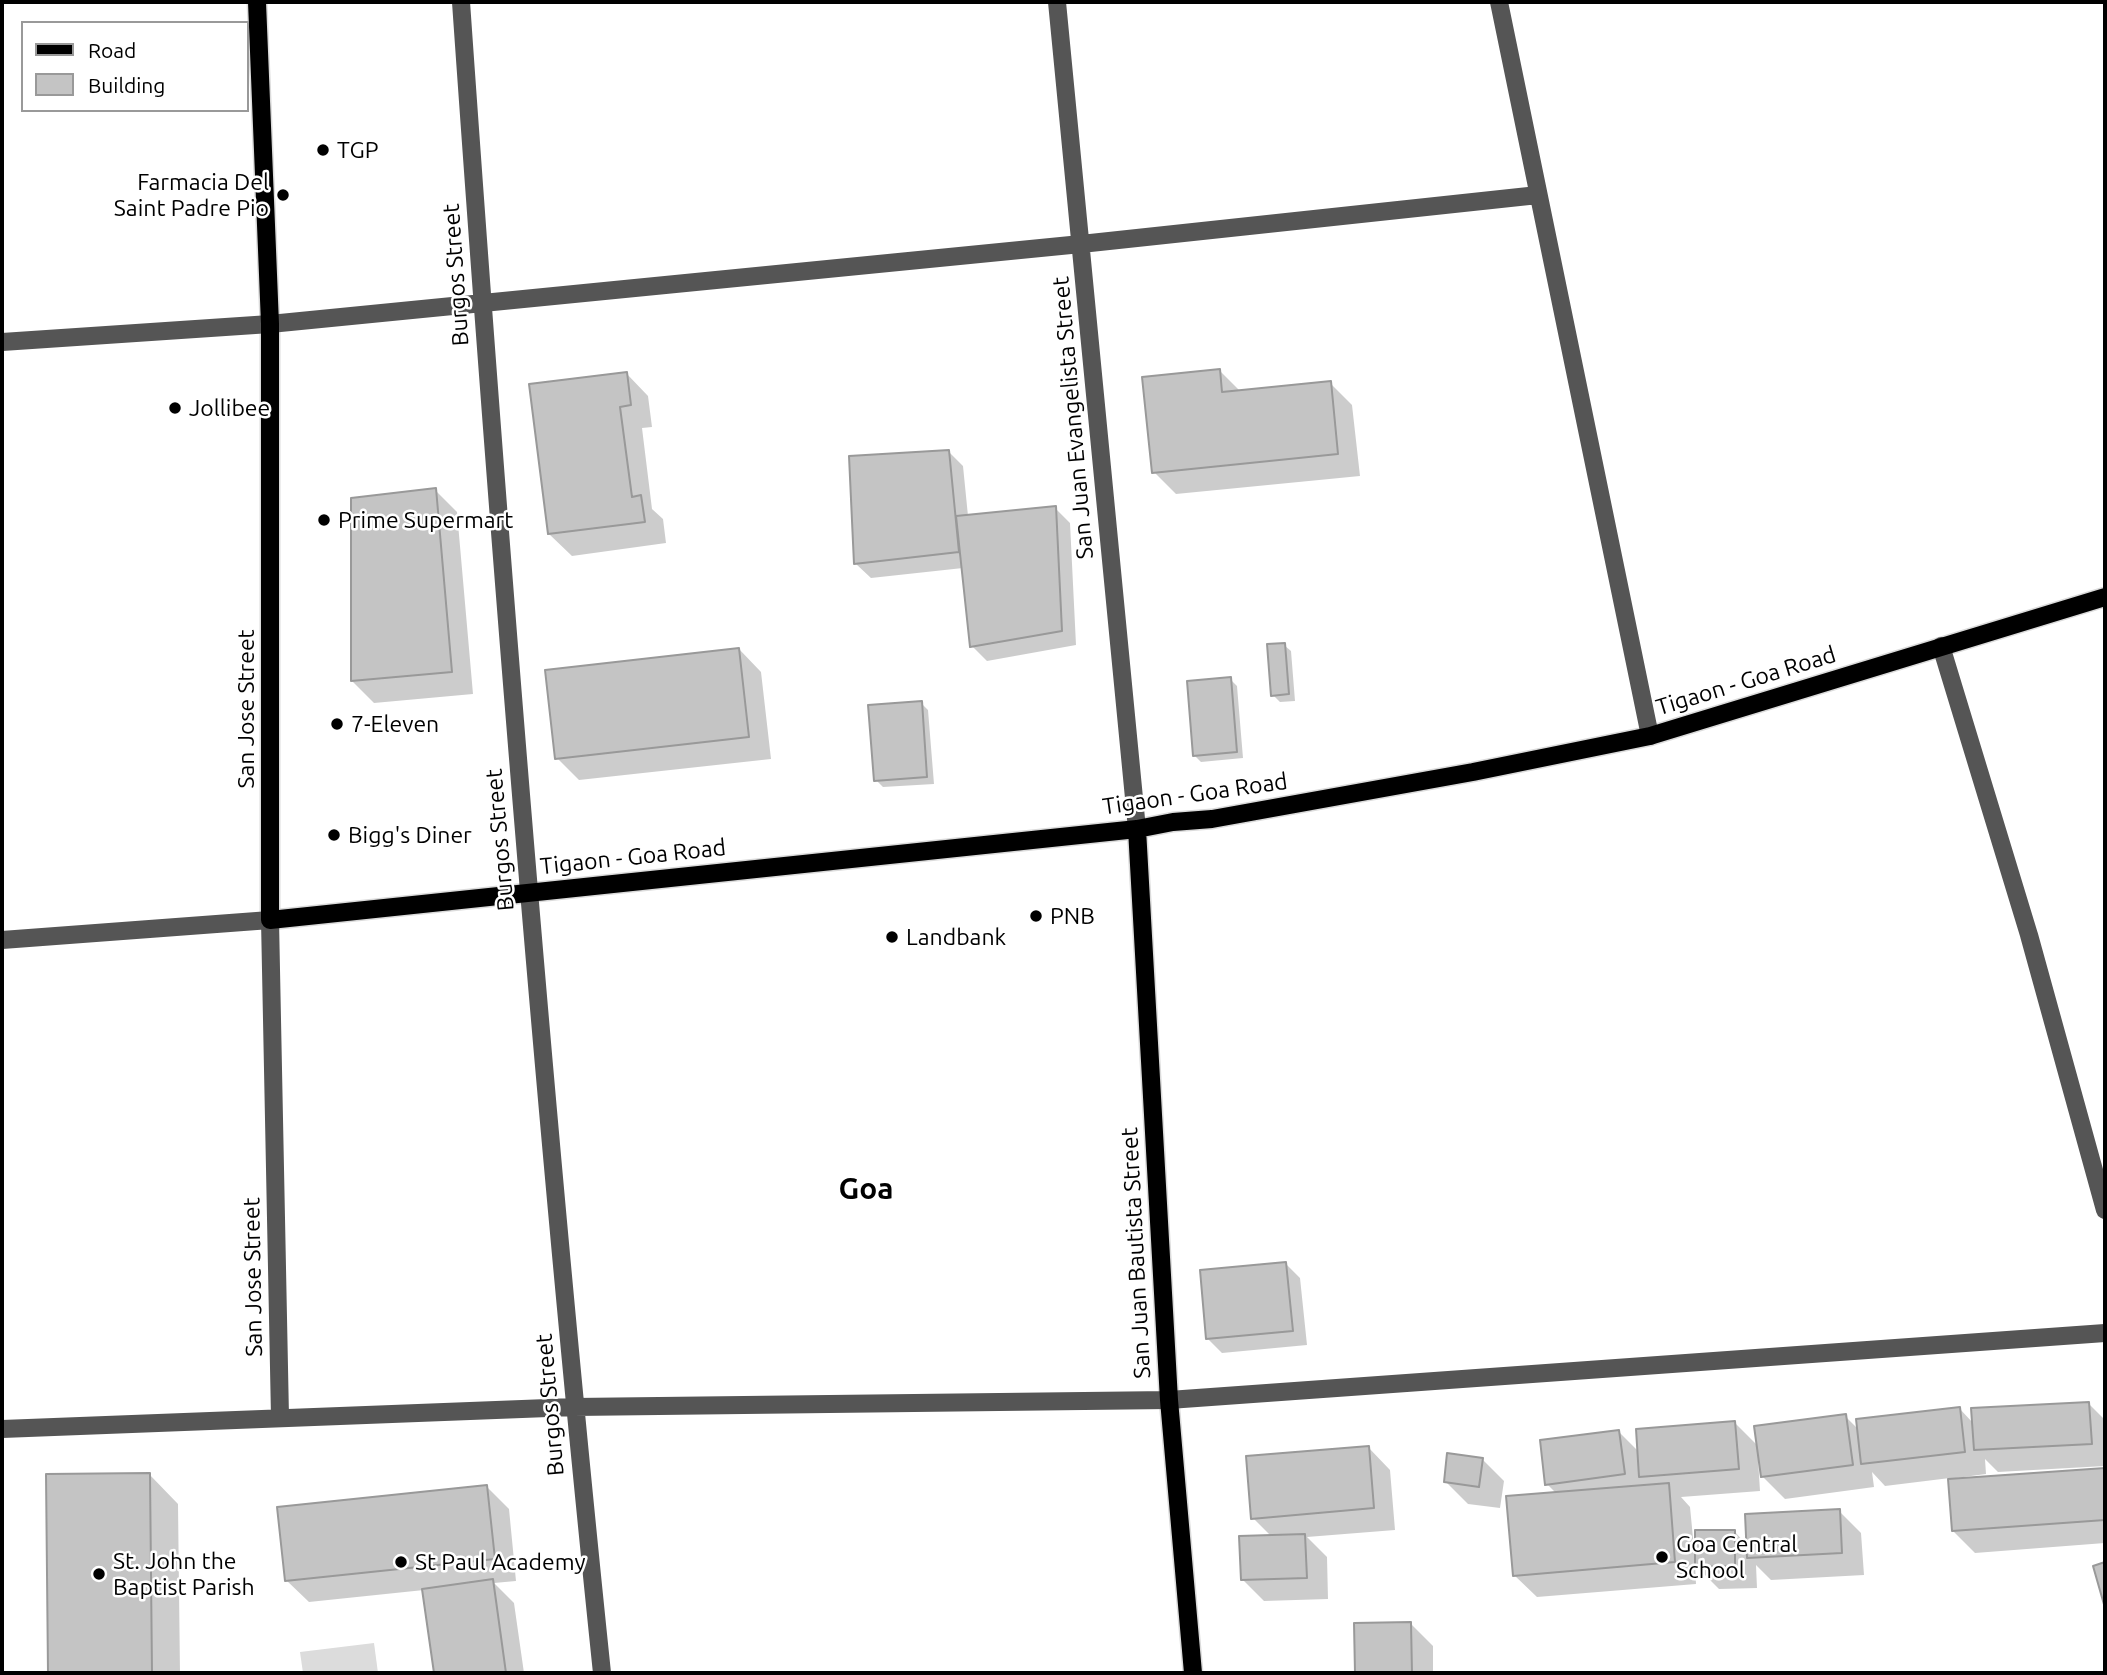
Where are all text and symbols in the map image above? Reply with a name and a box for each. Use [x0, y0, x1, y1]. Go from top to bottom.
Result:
legend [21, 21, 248, 112]
text: Road [88, 38, 136, 62]
text: Building [88, 73, 165, 97]
place label: TGP [337, 136, 378, 164]
marker: TGP [315, 142, 331, 158]
place label: Farmacia Del Saint Padre Pio [114, 168, 269, 222]
marker: Farmacia Del Saint Padre Pio [275, 187, 291, 203]
street label: Burgos Street [437, 203, 475, 347]
street label: San Juan Evangelista Street [1047, 276, 1099, 560]
place label: Jollibee [189, 394, 270, 422]
marker: Jollibee [167, 400, 183, 416]
place label: Prime Supermart [338, 506, 513, 534]
marker: Prime Supermart [316, 512, 332, 528]
street label: San Jose Street [232, 629, 260, 789]
street label: Tigaon - Goa Road [1653, 641, 1839, 721]
place label: 7-Eleven [351, 710, 439, 738]
marker: 7-Eleven [329, 716, 345, 732]
street label: Tigaon - Goa Road [1101, 767, 1289, 821]
street label: Burgos Street [480, 768, 520, 912]
place label: Bigg's Diner [348, 821, 472, 849]
marker: Bigg's Diner [326, 827, 342, 843]
street label: Tigaon - Goa Road [539, 834, 727, 880]
place label: PNB [1050, 902, 1095, 930]
marker: PNB [1028, 908, 1044, 924]
place label: Landbank [906, 923, 1006, 951]
marker: Landbank [884, 929, 900, 945]
street label: San Juan Bautista Street [1116, 1127, 1156, 1379]
district label: Goa [838, 1171, 894, 1207]
street label: San Jose Street [238, 1197, 268, 1357]
street label: Burgos Street [530, 1333, 570, 1477]
place label: Goa Central School [1676, 1530, 1797, 1584]
place label: St. John the Baptist Parish [113, 1547, 255, 1601]
place label: St Paul Academy [415, 1548, 586, 1576]
marker: Goa Central School [1654, 1549, 1670, 1565]
marker: St Paul Academy [393, 1554, 409, 1570]
marker: St. John the Baptist Parish [91, 1566, 107, 1582]

